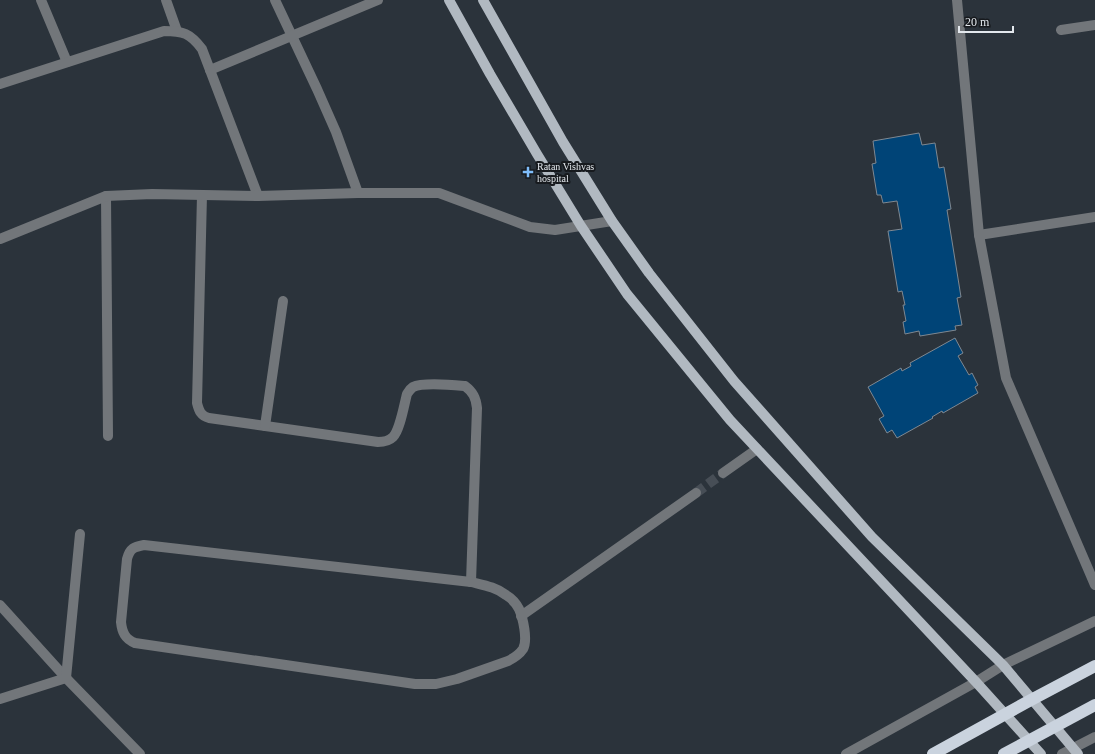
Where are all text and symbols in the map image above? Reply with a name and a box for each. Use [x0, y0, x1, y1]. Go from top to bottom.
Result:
scale bar [959, 8, 1013, 34]
text: 20 m [965, 15, 990, 29]
place label: Ratan Vishvas hospital [537, 161, 594, 184]
marker: Ratan Vishvas hospital [522, 166, 534, 178]

